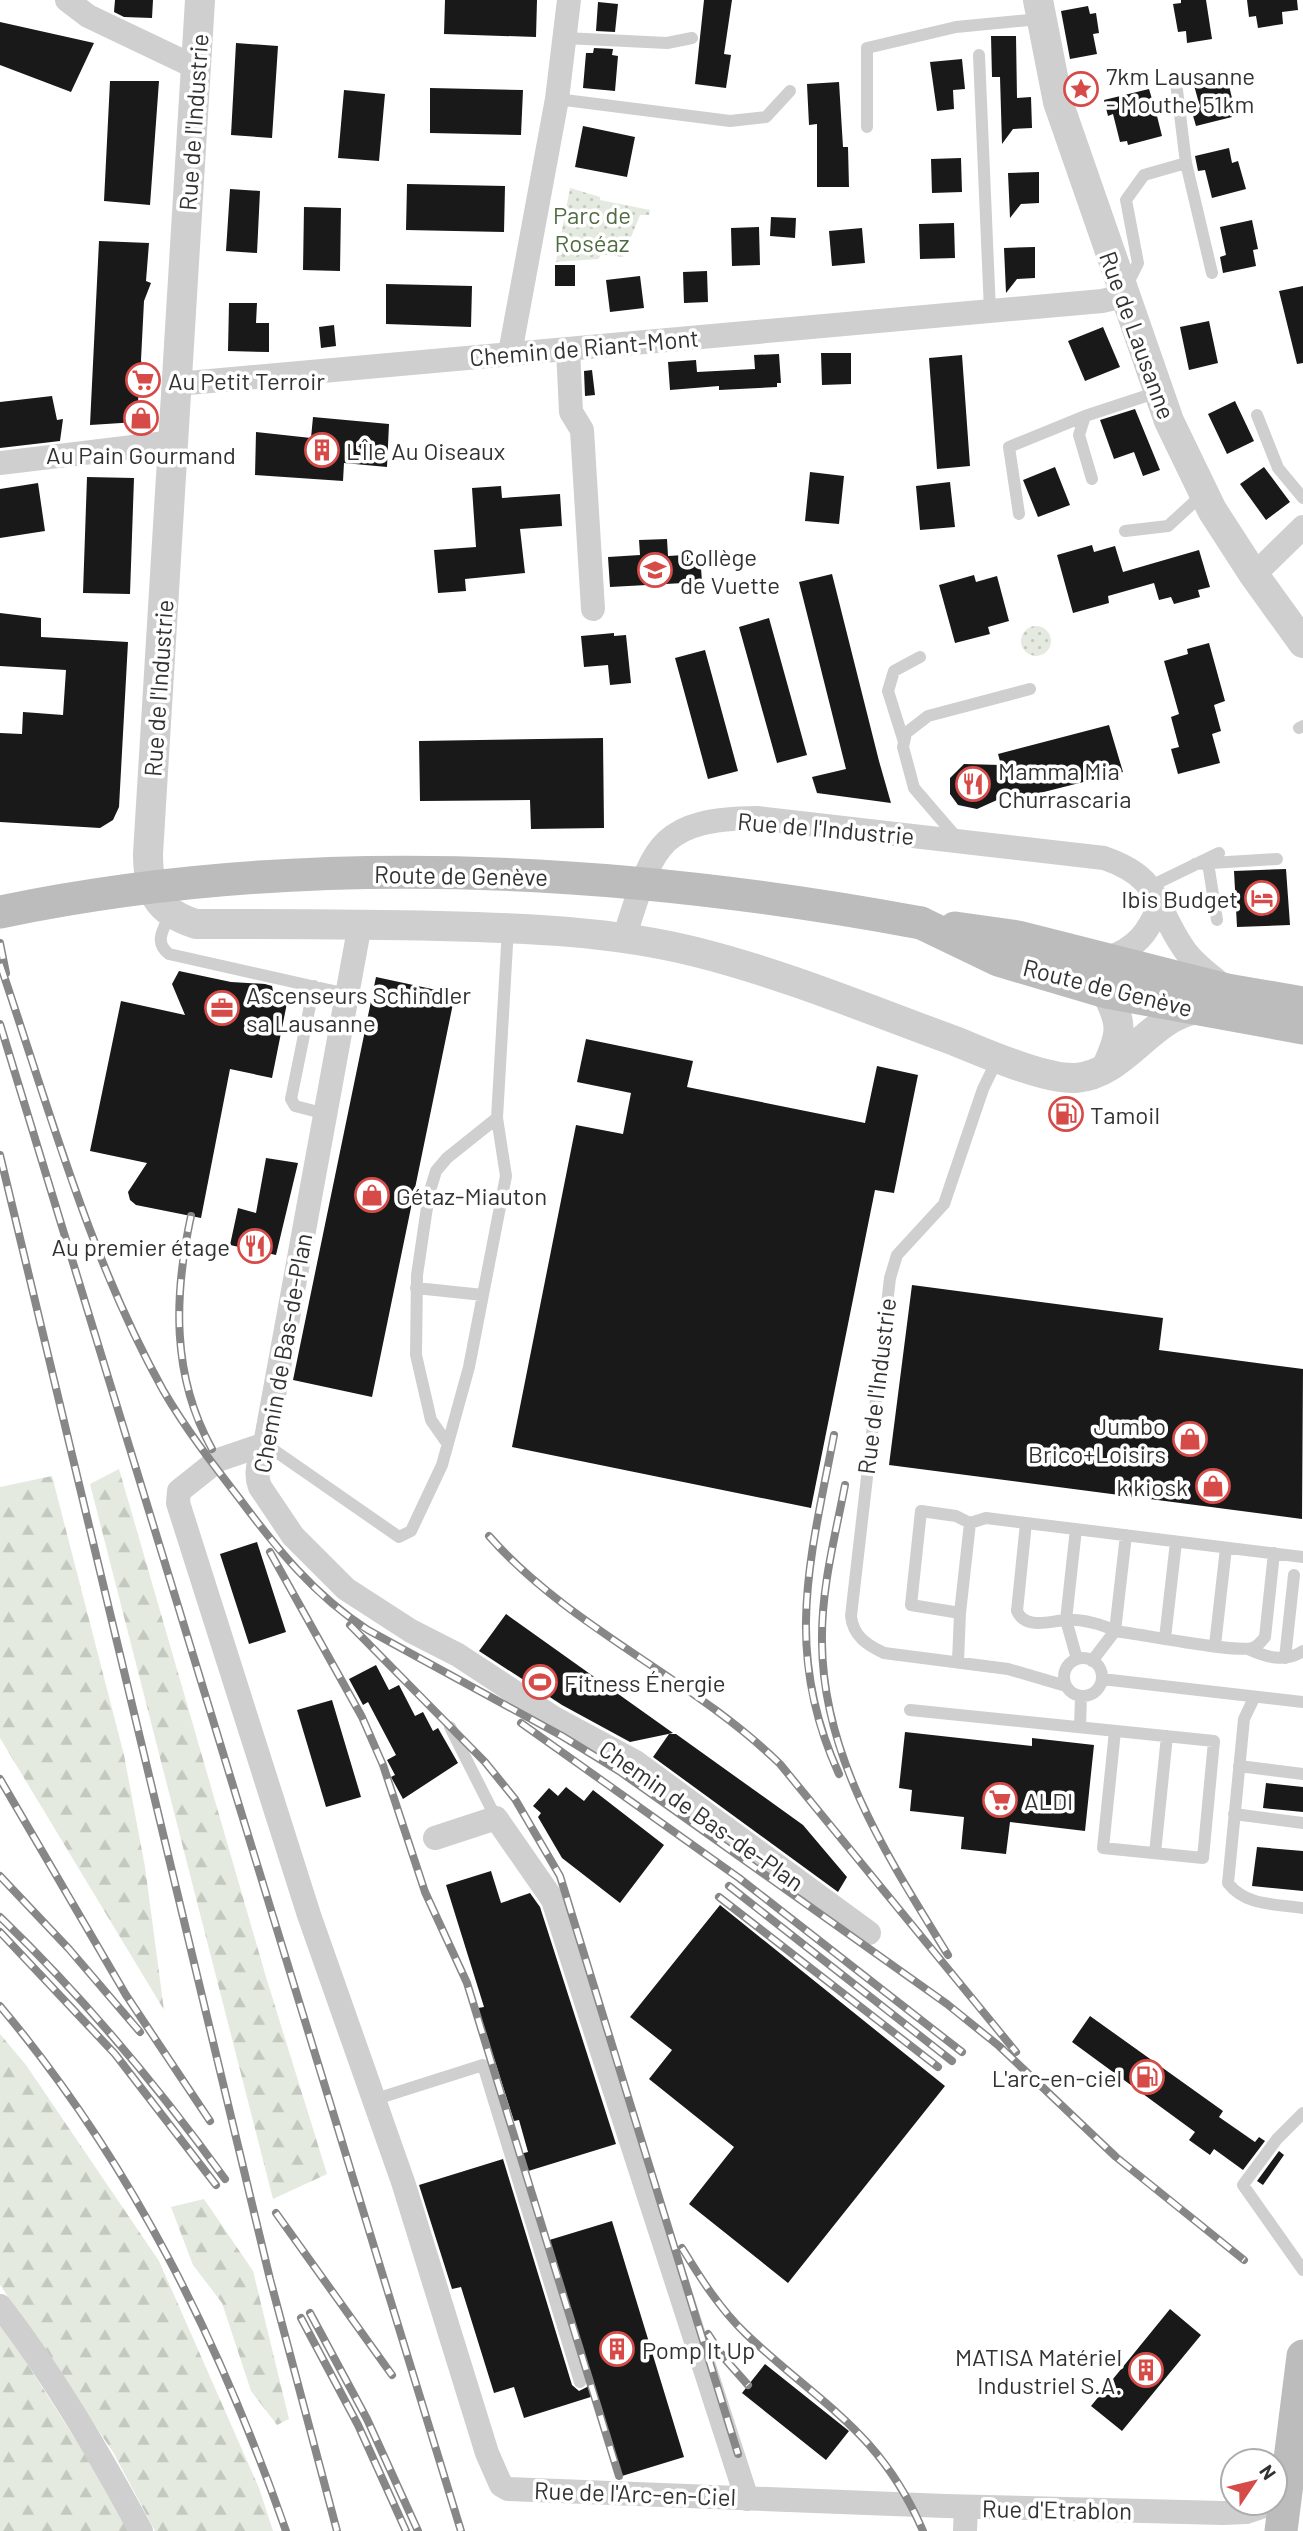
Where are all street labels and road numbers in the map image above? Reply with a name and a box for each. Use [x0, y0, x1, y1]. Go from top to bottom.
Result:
street label: Rue de l'Industrie [172, 33, 214, 211]
street label: Rue de Lausanne [1094, 247, 1182, 423]
street label: Chemin de Riant-Mont [468, 323, 700, 371]
street label: Rue de l'Industrie [137, 599, 179, 777]
street label: Rue de l'Industrie [736, 806, 916, 850]
street label: Route de Genève [374, 859, 548, 891]
street label: Route de Genève [1020, 952, 1196, 1022]
street label: Chemin de Bas-de-Plan [247, 1231, 317, 1475]
street label: Rue de l'Industrie [851, 1296, 901, 1476]
street label: Chemin de Bas-de-Plan [594, 1733, 810, 1897]
street label: Rue de l'Arc-en-Ciel [533, 2475, 737, 2511]
street label: Rue d'Etrablon [982, 2493, 1132, 2525]

